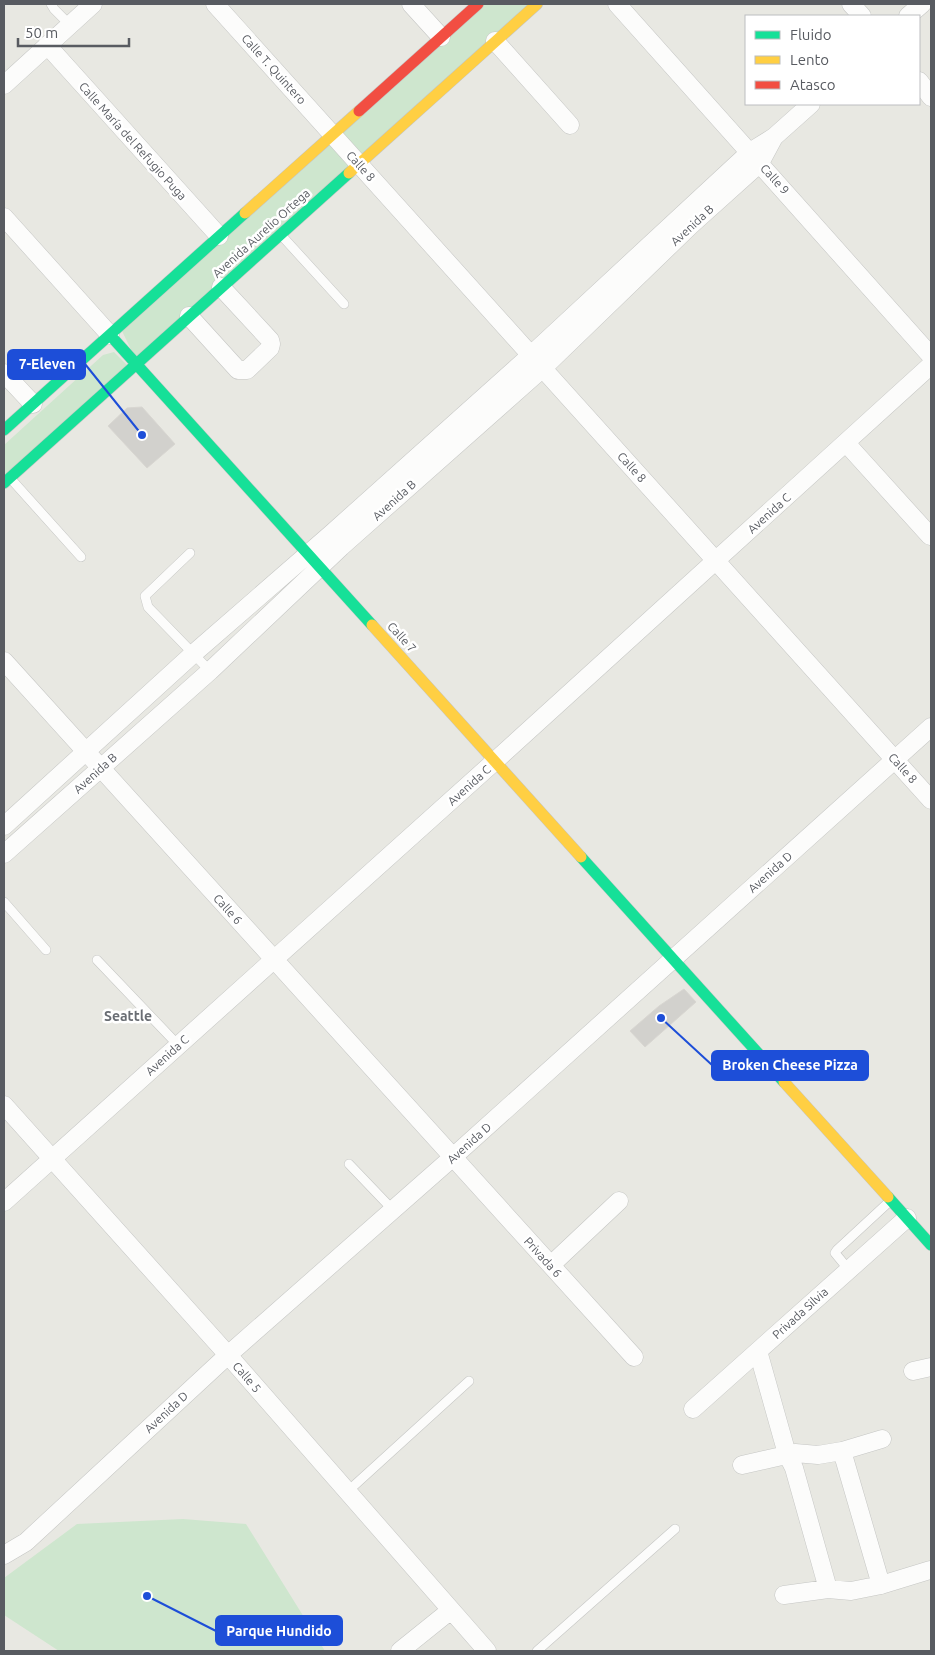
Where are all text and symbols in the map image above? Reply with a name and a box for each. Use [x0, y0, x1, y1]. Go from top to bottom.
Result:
scale bar [18, 15, 129, 47]
legend [745, 15, 920, 105]
text: 50 m [25, 24, 58, 41]
text: Fluido [790, 26, 832, 43]
street label: Calle T. Quintero [239, 31, 309, 107]
text: Lento [790, 51, 829, 68]
text: Atasco [790, 76, 836, 93]
street label: Calle María del Refugio Puga [77, 79, 189, 203]
street label: Calle 8 [344, 148, 378, 184]
street label: Calle 9 [758, 161, 792, 197]
street label: Avenida Aurelio Ortega [210, 186, 312, 280]
street label: Avenida B [668, 202, 716, 248]
callout: 7-Eleven [8, 350, 85, 379]
text: 7-Eleven [19, 356, 75, 372]
street label: Calle 8 [615, 449, 649, 485]
street label: Avenida B [370, 477, 418, 523]
street label: Avenida C [745, 490, 794, 536]
street label: Calle 7 [385, 619, 419, 655]
street label: Avenida B [71, 750, 119, 796]
street label: Calle 8 [886, 750, 920, 786]
street label: Avenida C [445, 762, 494, 808]
street label: Avenida D [745, 849, 795, 895]
street label: Calle 6 [211, 891, 245, 927]
district label: Seattle [104, 1008, 152, 1024]
street label: Avenida C [143, 1032, 192, 1078]
callout: Broken Cheese Pizza [712, 1051, 868, 1080]
text: Broken Cheese Pizza [722, 1057, 858, 1073]
street label: Avenida D [444, 1120, 494, 1166]
street label: Privada 6 [522, 1234, 564, 1280]
street label: Privada Silvia [770, 1285, 830, 1341]
street label: Calle 5 [230, 1359, 264, 1395]
street label: Avenida D [142, 1389, 190, 1435]
callout: Parque Hundido [216, 1616, 342, 1645]
text: Parque Hundido [226, 1623, 332, 1639]

